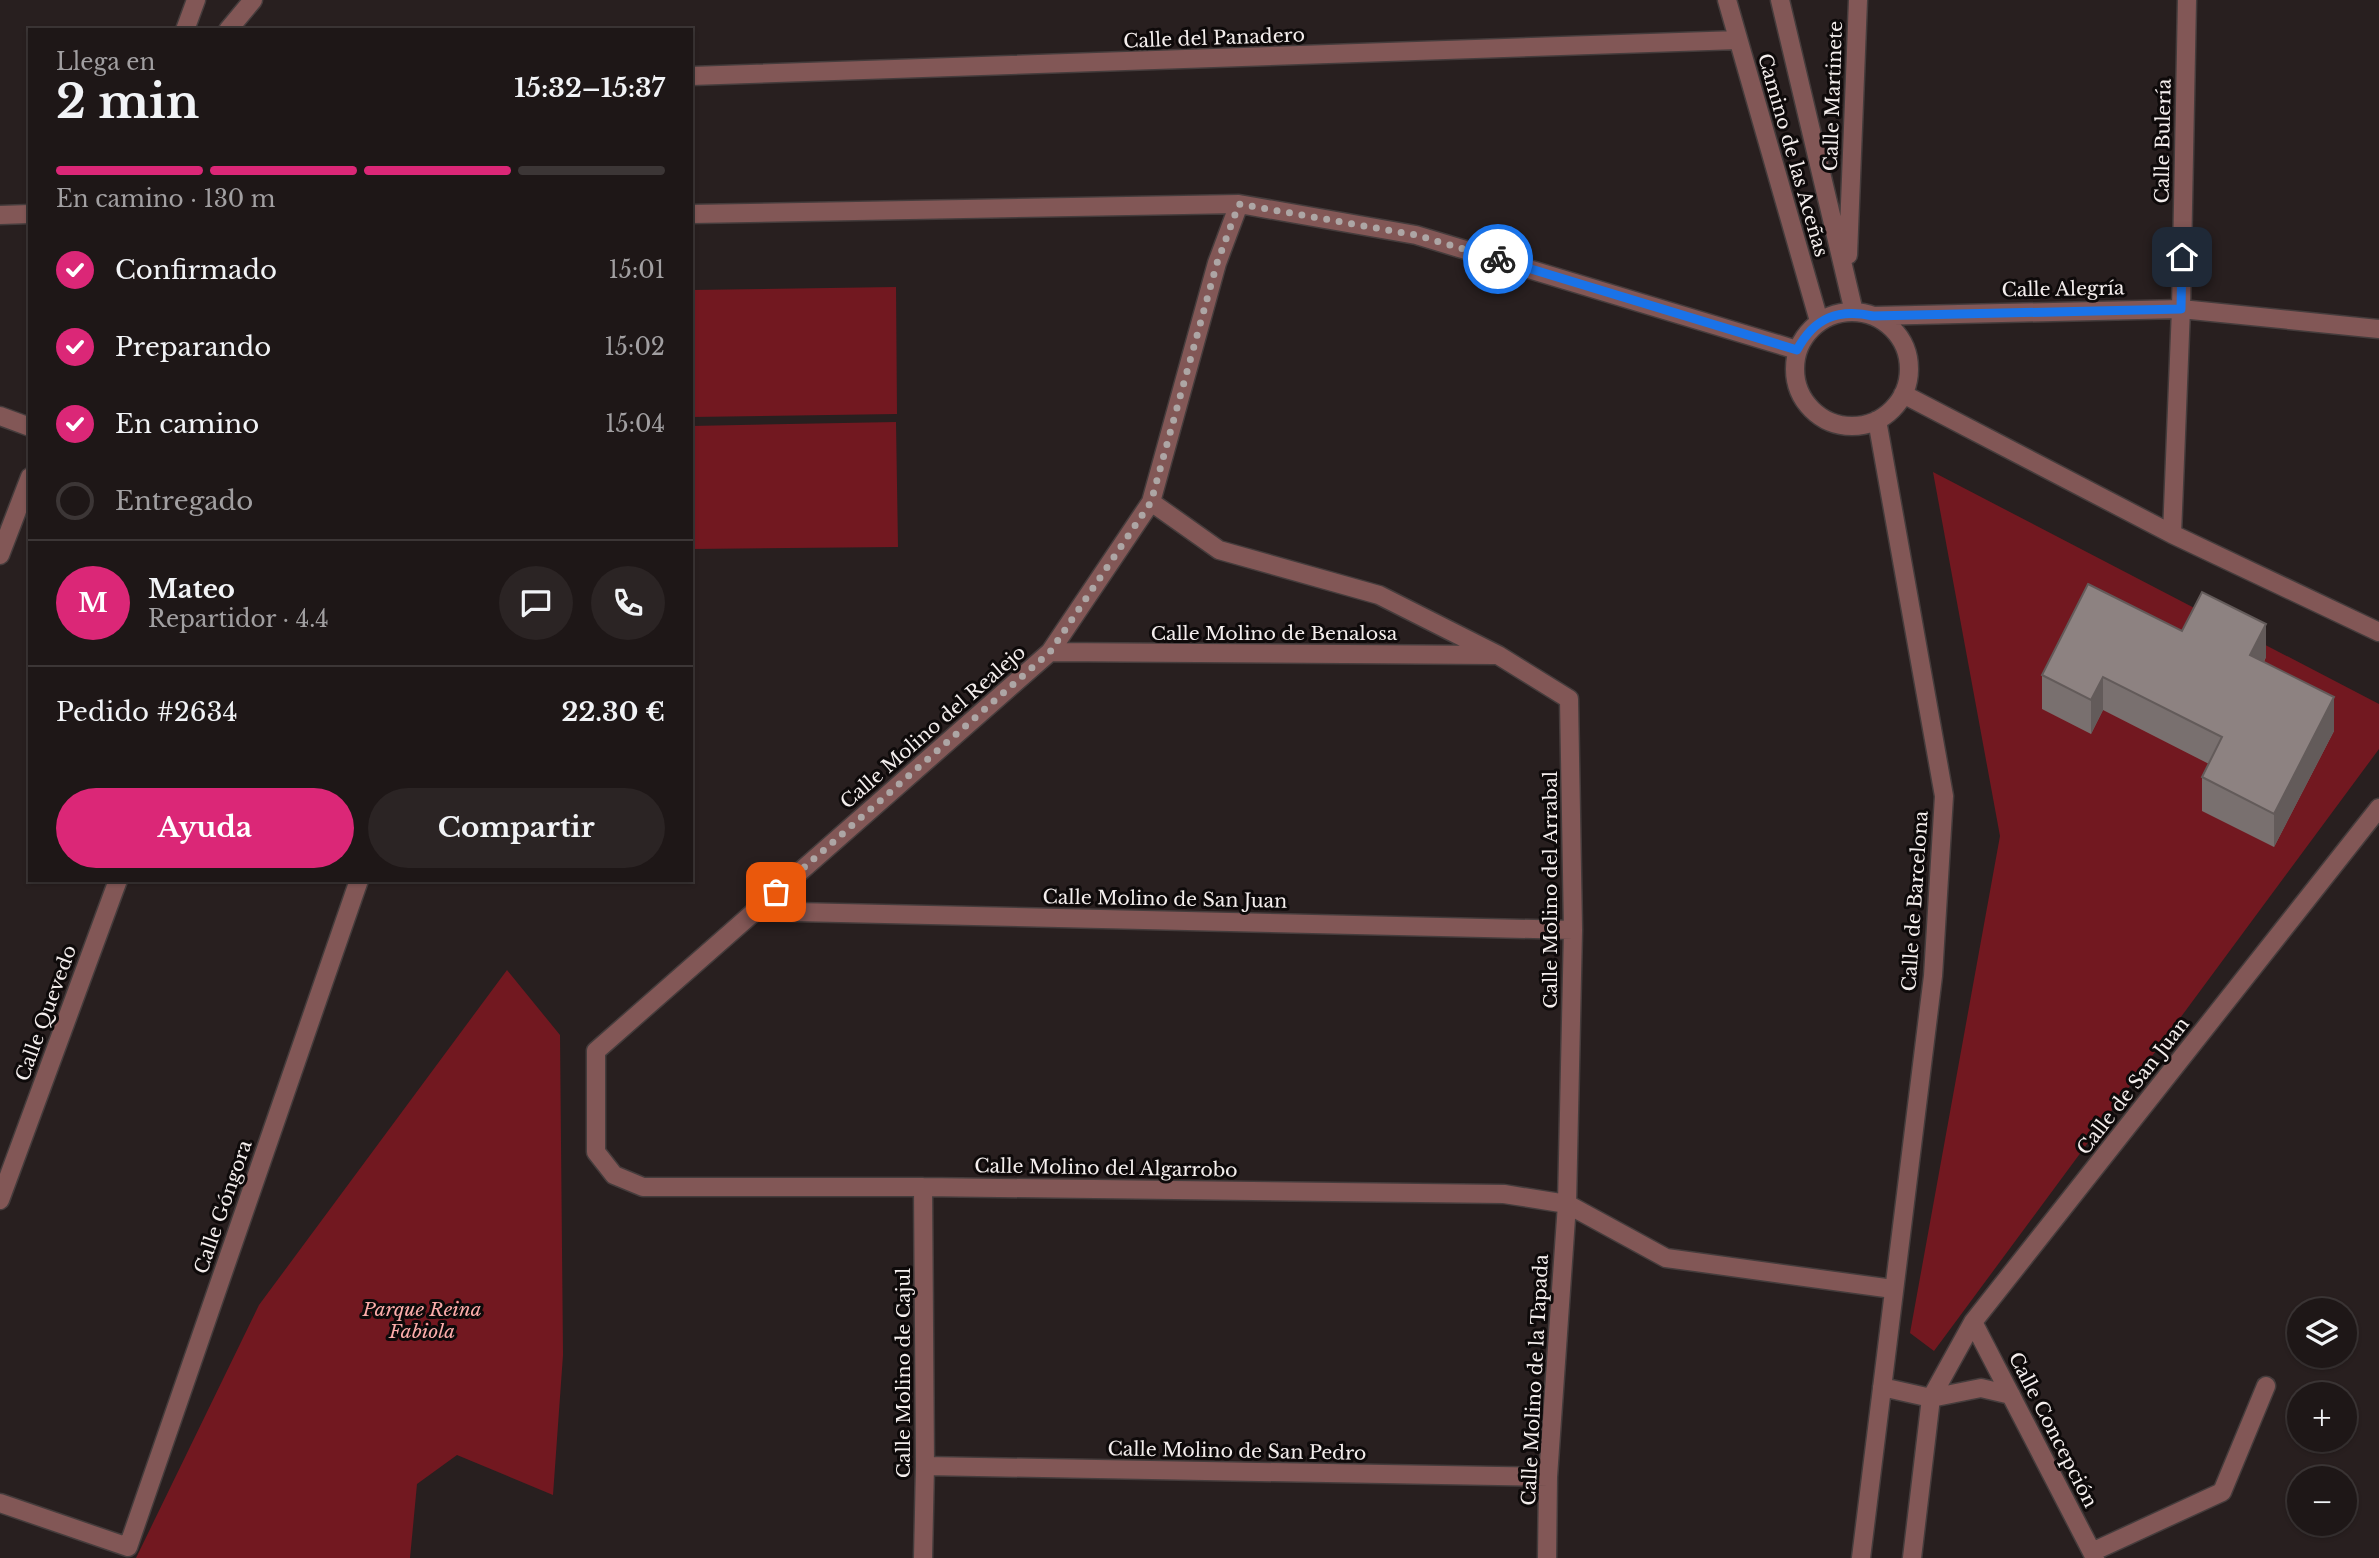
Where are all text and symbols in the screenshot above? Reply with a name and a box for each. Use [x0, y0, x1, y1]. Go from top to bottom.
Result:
street label: Calle Martinete [1819, 20, 1847, 172]
street label: Calle del Panadero [1123, 23, 1305, 53]
text: Llega en [56, 48, 155, 76]
street label: Camino de las Aceñas [1753, 51, 1833, 259]
text: 15:32–15:37 [514, 72, 665, 104]
text: 2 min [56, 73, 199, 130]
street label: Calle Bulería [2150, 78, 2176, 204]
text: En camino · 130 m [56, 185, 276, 213]
courier [1463, 224, 1533, 294]
pin [2152, 227, 2212, 287]
icon: home [2163, 238, 2201, 276]
icon: bike [1479, 240, 1517, 278]
icon: check [56, 251, 94, 289]
text: Confirmado [115, 254, 277, 286]
text: 15:01 [608, 256, 665, 284]
street label: Calle Alegría [2001, 276, 2125, 302]
icon: check [56, 328, 94, 366]
text: Preparando [115, 331, 271, 363]
text: 15:02 [605, 333, 665, 361]
icon: check [56, 405, 94, 443]
text: En camino [115, 408, 259, 440]
text: 15:04 [605, 410, 665, 438]
text: Entregado [115, 485, 253, 517]
button: chat [499, 566, 573, 640]
button: phone [591, 566, 665, 640]
text: Mateo [148, 573, 235, 605]
text: M [78, 587, 108, 619]
text: Repartidor · 4.4 [148, 605, 329, 633]
street label: Calle Molino de Benalosa [1151, 622, 1398, 645]
street label: Calle Molino del Realejo [836, 640, 1030, 814]
text: Pedido #2634 [56, 696, 238, 728]
text: 22.30 € [561, 696, 665, 728]
street label: Calle Molino del Arrabal [1539, 771, 1562, 1009]
button: Ayuda [56, 788, 354, 868]
button: Compartir [368, 788, 665, 868]
street label: Calle de Barcelona [1897, 810, 1933, 992]
pin [746, 862, 806, 922]
icon: bag [757, 873, 795, 911]
street label: Calle Molino de San Juan [1042, 885, 1288, 913]
street label: Calle Quevedo [11, 942, 81, 1084]
street label: Calle de San Juan [2072, 1013, 2194, 1159]
street label: Calle Góngora [189, 1137, 257, 1277]
street label: Calle Molino del Algarrobo [974, 1154, 1238, 1182]
street label: Calle Molino de la Tapada [1517, 1253, 1553, 1506]
street label: Calle Molino de Cajul [892, 1268, 915, 1478]
park label: Parque Reina Fabiola [361, 1298, 482, 1343]
map controls [2287, 1298, 2357, 1536]
button: layers [2287, 1298, 2357, 1368]
street label: Calle Concepción [2004, 1348, 2102, 1512]
button: + [2287, 1382, 2357, 1452]
street label: Calle Molino de San Pedro [1107, 1437, 1367, 1465]
button: − [2287, 1466, 2357, 1536]

